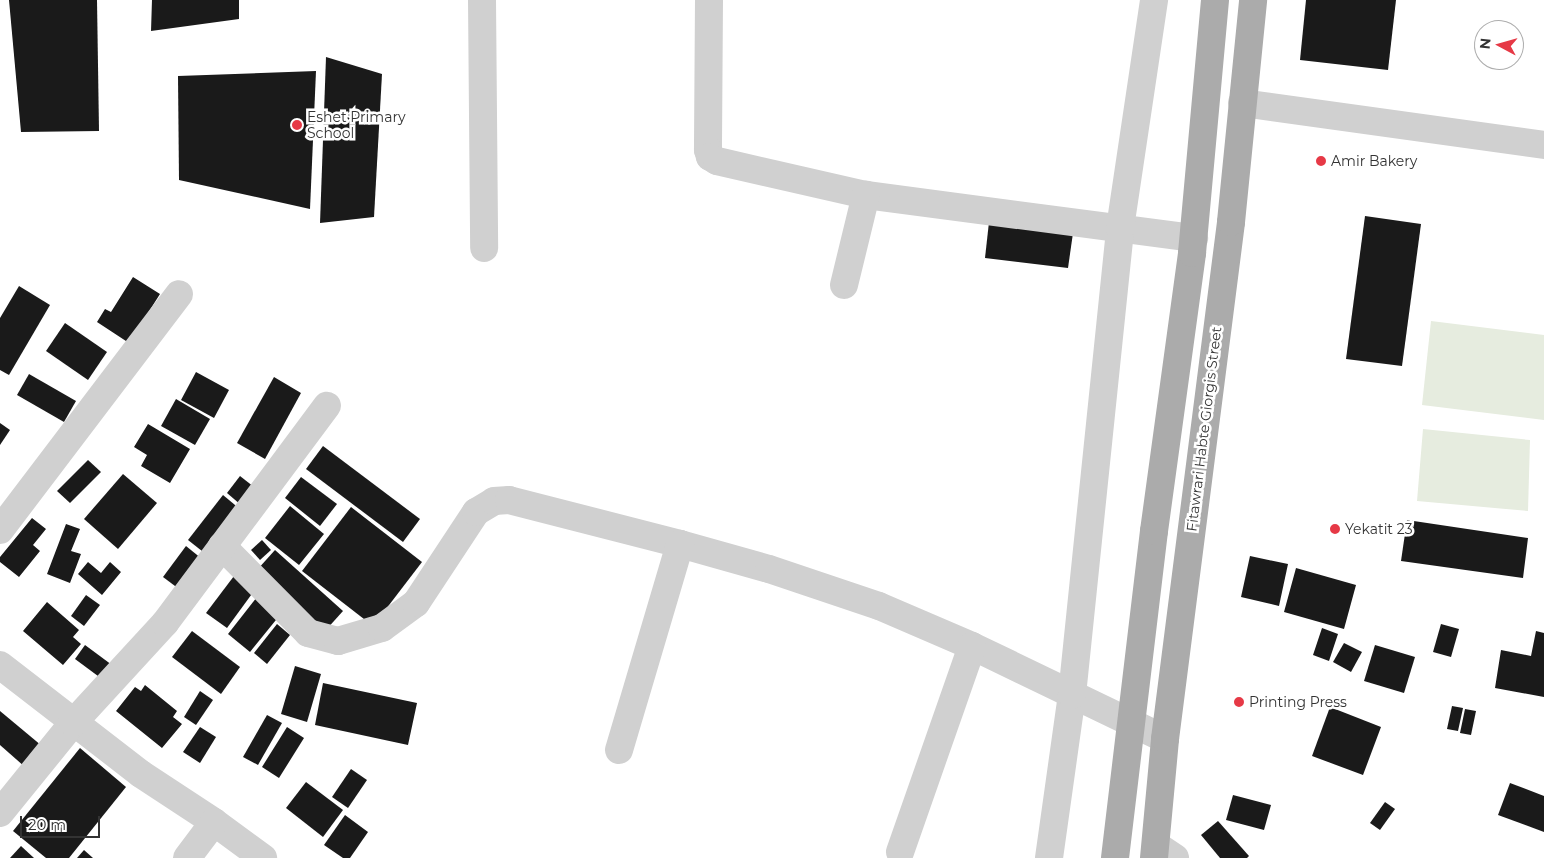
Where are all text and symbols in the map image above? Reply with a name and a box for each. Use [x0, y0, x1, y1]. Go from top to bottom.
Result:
north arrow [1474, 20, 1524, 70]
text: N [1476, 37, 1495, 50]
place label: Eshet Primary School [307, 109, 406, 142]
marker: Eshet Primary School [291, 119, 303, 131]
place label: Amir Bakery [1331, 153, 1417, 169]
marker: Amir Bakery [1315, 155, 1327, 167]
street label: Fitawrari Habte Giorgis Street [1183, 326, 1225, 532]
place label: Yekatit 23 [1345, 521, 1413, 537]
marker: Yekatit 23 [1329, 523, 1341, 535]
place label: Printing Press [1249, 694, 1347, 710]
marker: Printing Press [1233, 696, 1245, 708]
scale bar [22, 806, 102, 838]
text: 20 m [28, 815, 66, 834]

